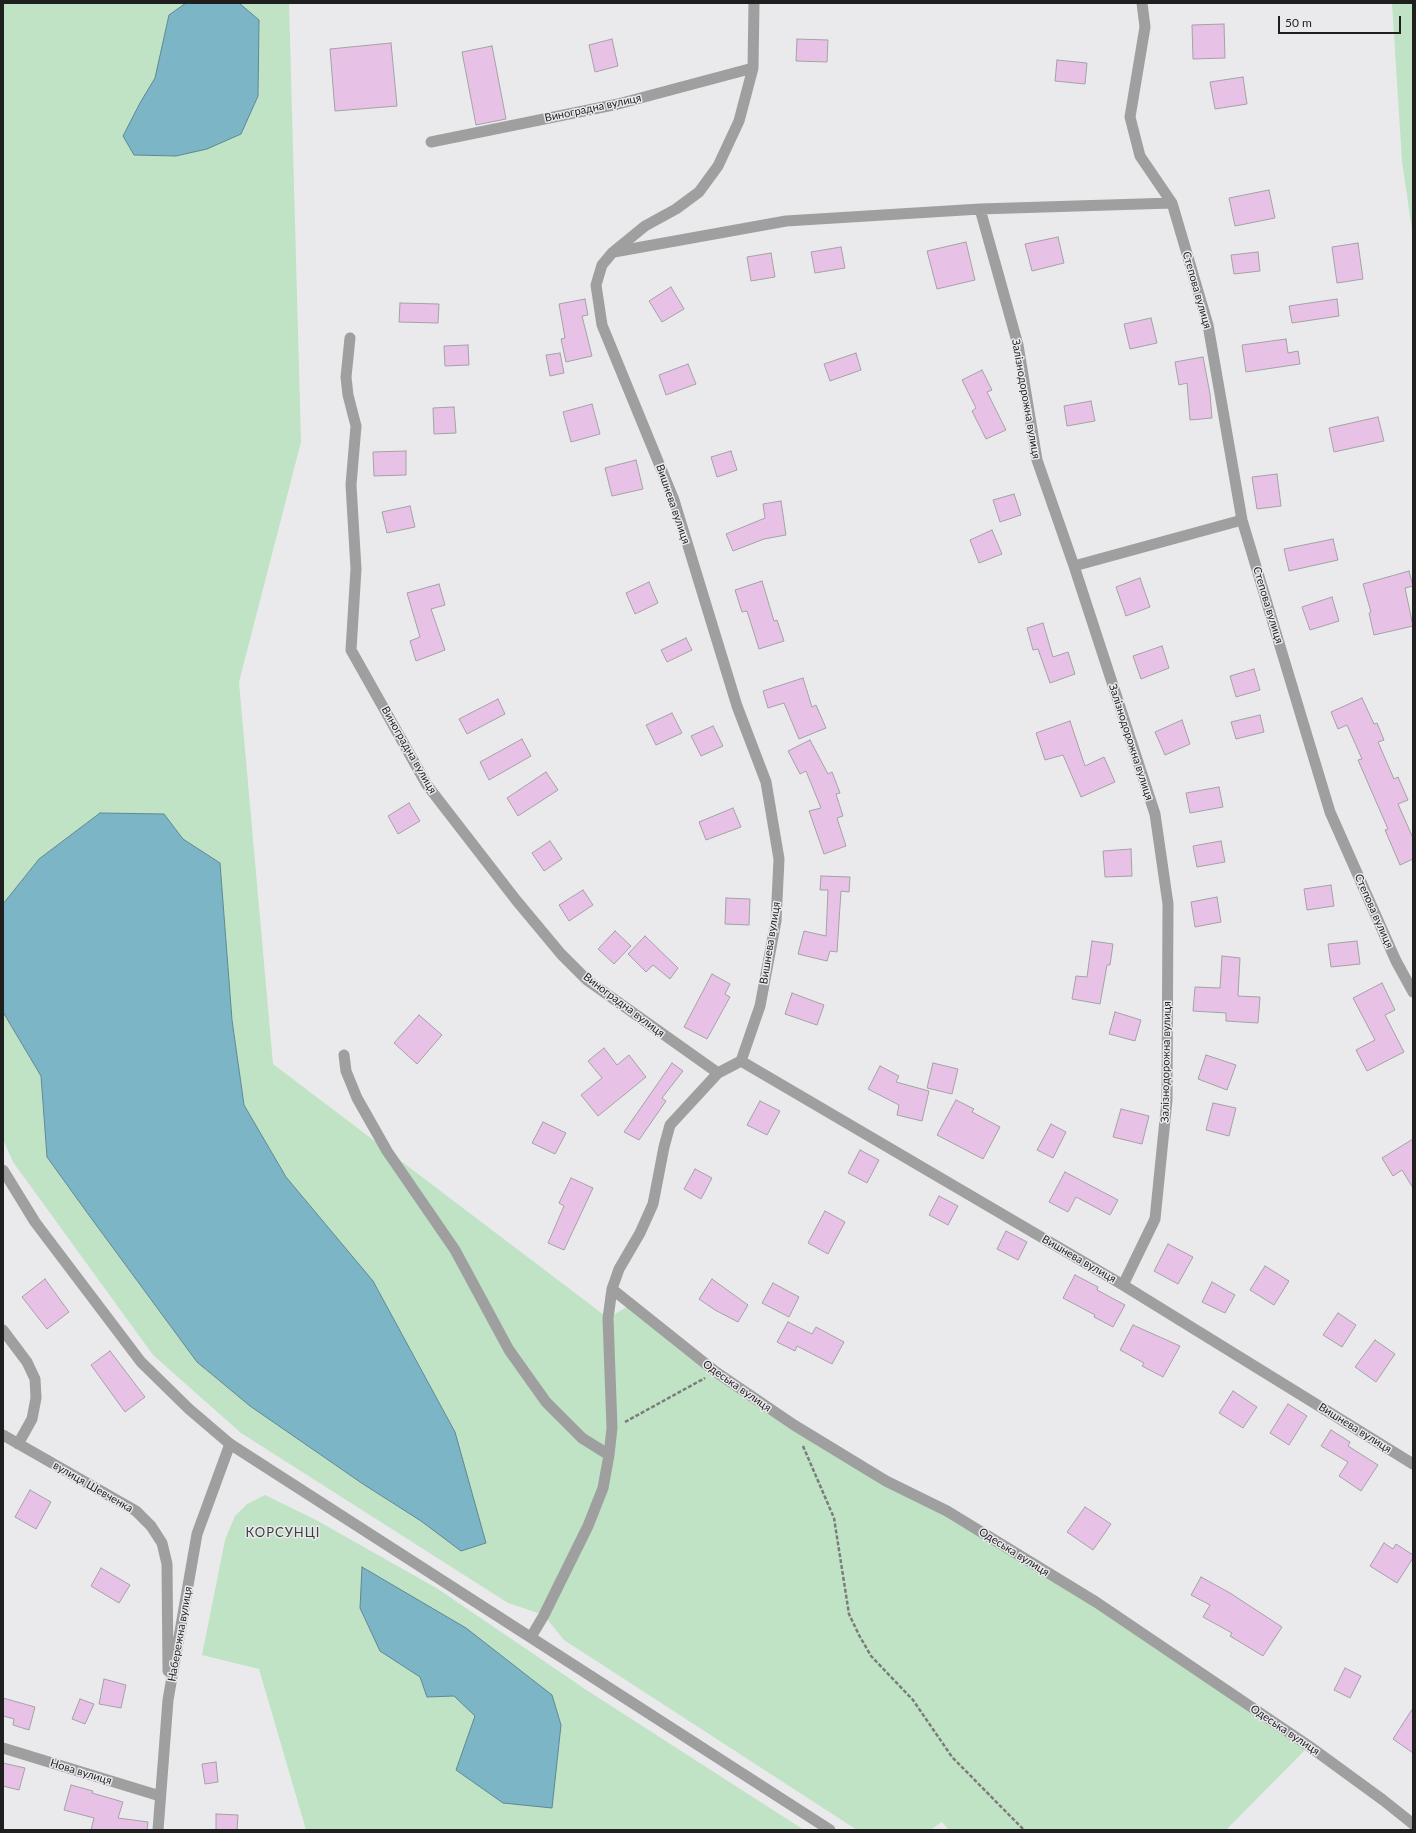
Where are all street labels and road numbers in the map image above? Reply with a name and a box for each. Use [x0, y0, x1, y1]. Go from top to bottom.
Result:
street label: Виноградна вулиця [543, 91, 643, 125]
street label: Степова вулиця [1180, 250, 1214, 330]
street label: Залізнодорожна вулиця [1009, 338, 1043, 460]
street label: Вишнева вулиця [653, 462, 693, 546]
street label: Степова вулиця [1250, 565, 1286, 645]
street label: Залізнодорожна вулиця [1106, 682, 1156, 802]
street label: Виноградна вулиця [379, 704, 439, 796]
street label: Степова вулиця [1352, 872, 1396, 950]
street label: Вишнева вулиця [757, 901, 783, 985]
street label: Виноградна вулиця [581, 970, 667, 1040]
street label: Залізнодорожна вулиця [1158, 1001, 1174, 1123]
street label: Вишнева вулиця [1040, 1232, 1118, 1286]
street label: Одеська вулиця [700, 1357, 774, 1415]
street label: Вишнева вулиця [1316, 1400, 1394, 1456]
street label: вулиця Шевченка [51, 1459, 135, 1515]
street label: Одеська вулиця [976, 1525, 1052, 1579]
street label: Набережна вулиця [165, 1585, 195, 1683]
street label: Одеська вулиця [1248, 1702, 1322, 1758]
street label: Нова вулиця [49, 1756, 113, 1788]

